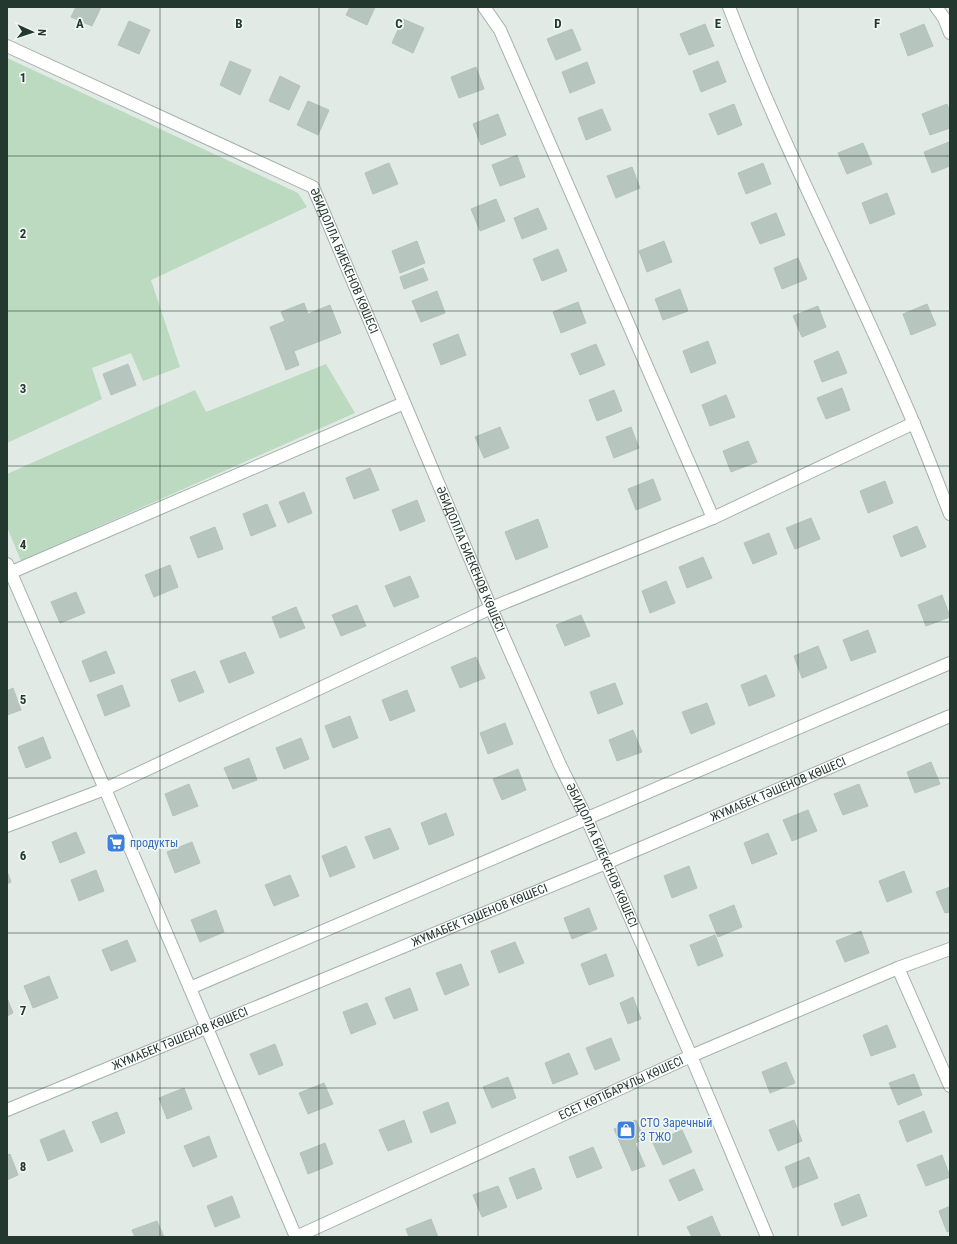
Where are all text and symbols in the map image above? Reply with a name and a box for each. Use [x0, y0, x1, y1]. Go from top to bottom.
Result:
north arrow [12, 12, 52, 52]
text: A [76, 16, 84, 31]
text: B [235, 16, 243, 31]
text: C [395, 16, 403, 31]
text: D [554, 16, 562, 31]
text: E [715, 16, 722, 31]
text: F [874, 16, 880, 31]
text: N [35, 29, 48, 36]
text: 1 [20, 70, 26, 85]
street label: ӘБИДОЛЛА БИЕКЕНОВ КӨШЕСІ [307, 186, 381, 336]
text: 2 [20, 226, 27, 241]
text: 3 [20, 381, 26, 396]
street label: ӘБИДОЛЛА БИЕКЕНОВ КӨШЕСІ [433, 484, 508, 634]
text: 4 [20, 537, 27, 552]
text: 5 [20, 692, 27, 707]
street label: ЖҰМАБЕК ТӘШЕНОВ КӨШЕСІ [708, 754, 848, 825]
street label: ӘБИДОЛЛА БИЕКЕНОВ КӨШЕСІ [563, 781, 641, 929]
supermarket icon: продукты [105, 832, 127, 854]
place label: продукты [130, 836, 178, 850]
text: 6 [20, 848, 27, 863]
street label: ЖҰМАБЕК ТӘШЕНОВ КӨШЕСІ [409, 881, 550, 949]
text: 7 [20, 1003, 27, 1018]
street label: ЖҰМАБЕК ТӘШЕНОВ КӨШЕСІ [110, 1004, 250, 1073]
street label: ЕСЕТ КӨТІБАРҰЛЫ КӨШЕСІ [557, 1053, 686, 1123]
place label: СТО Заречный 3 ТЖО [640, 1116, 712, 1144]
shop icon: СТО Заречный 3 ТЖО [615, 1119, 637, 1141]
text: 8 [20, 1159, 26, 1174]

